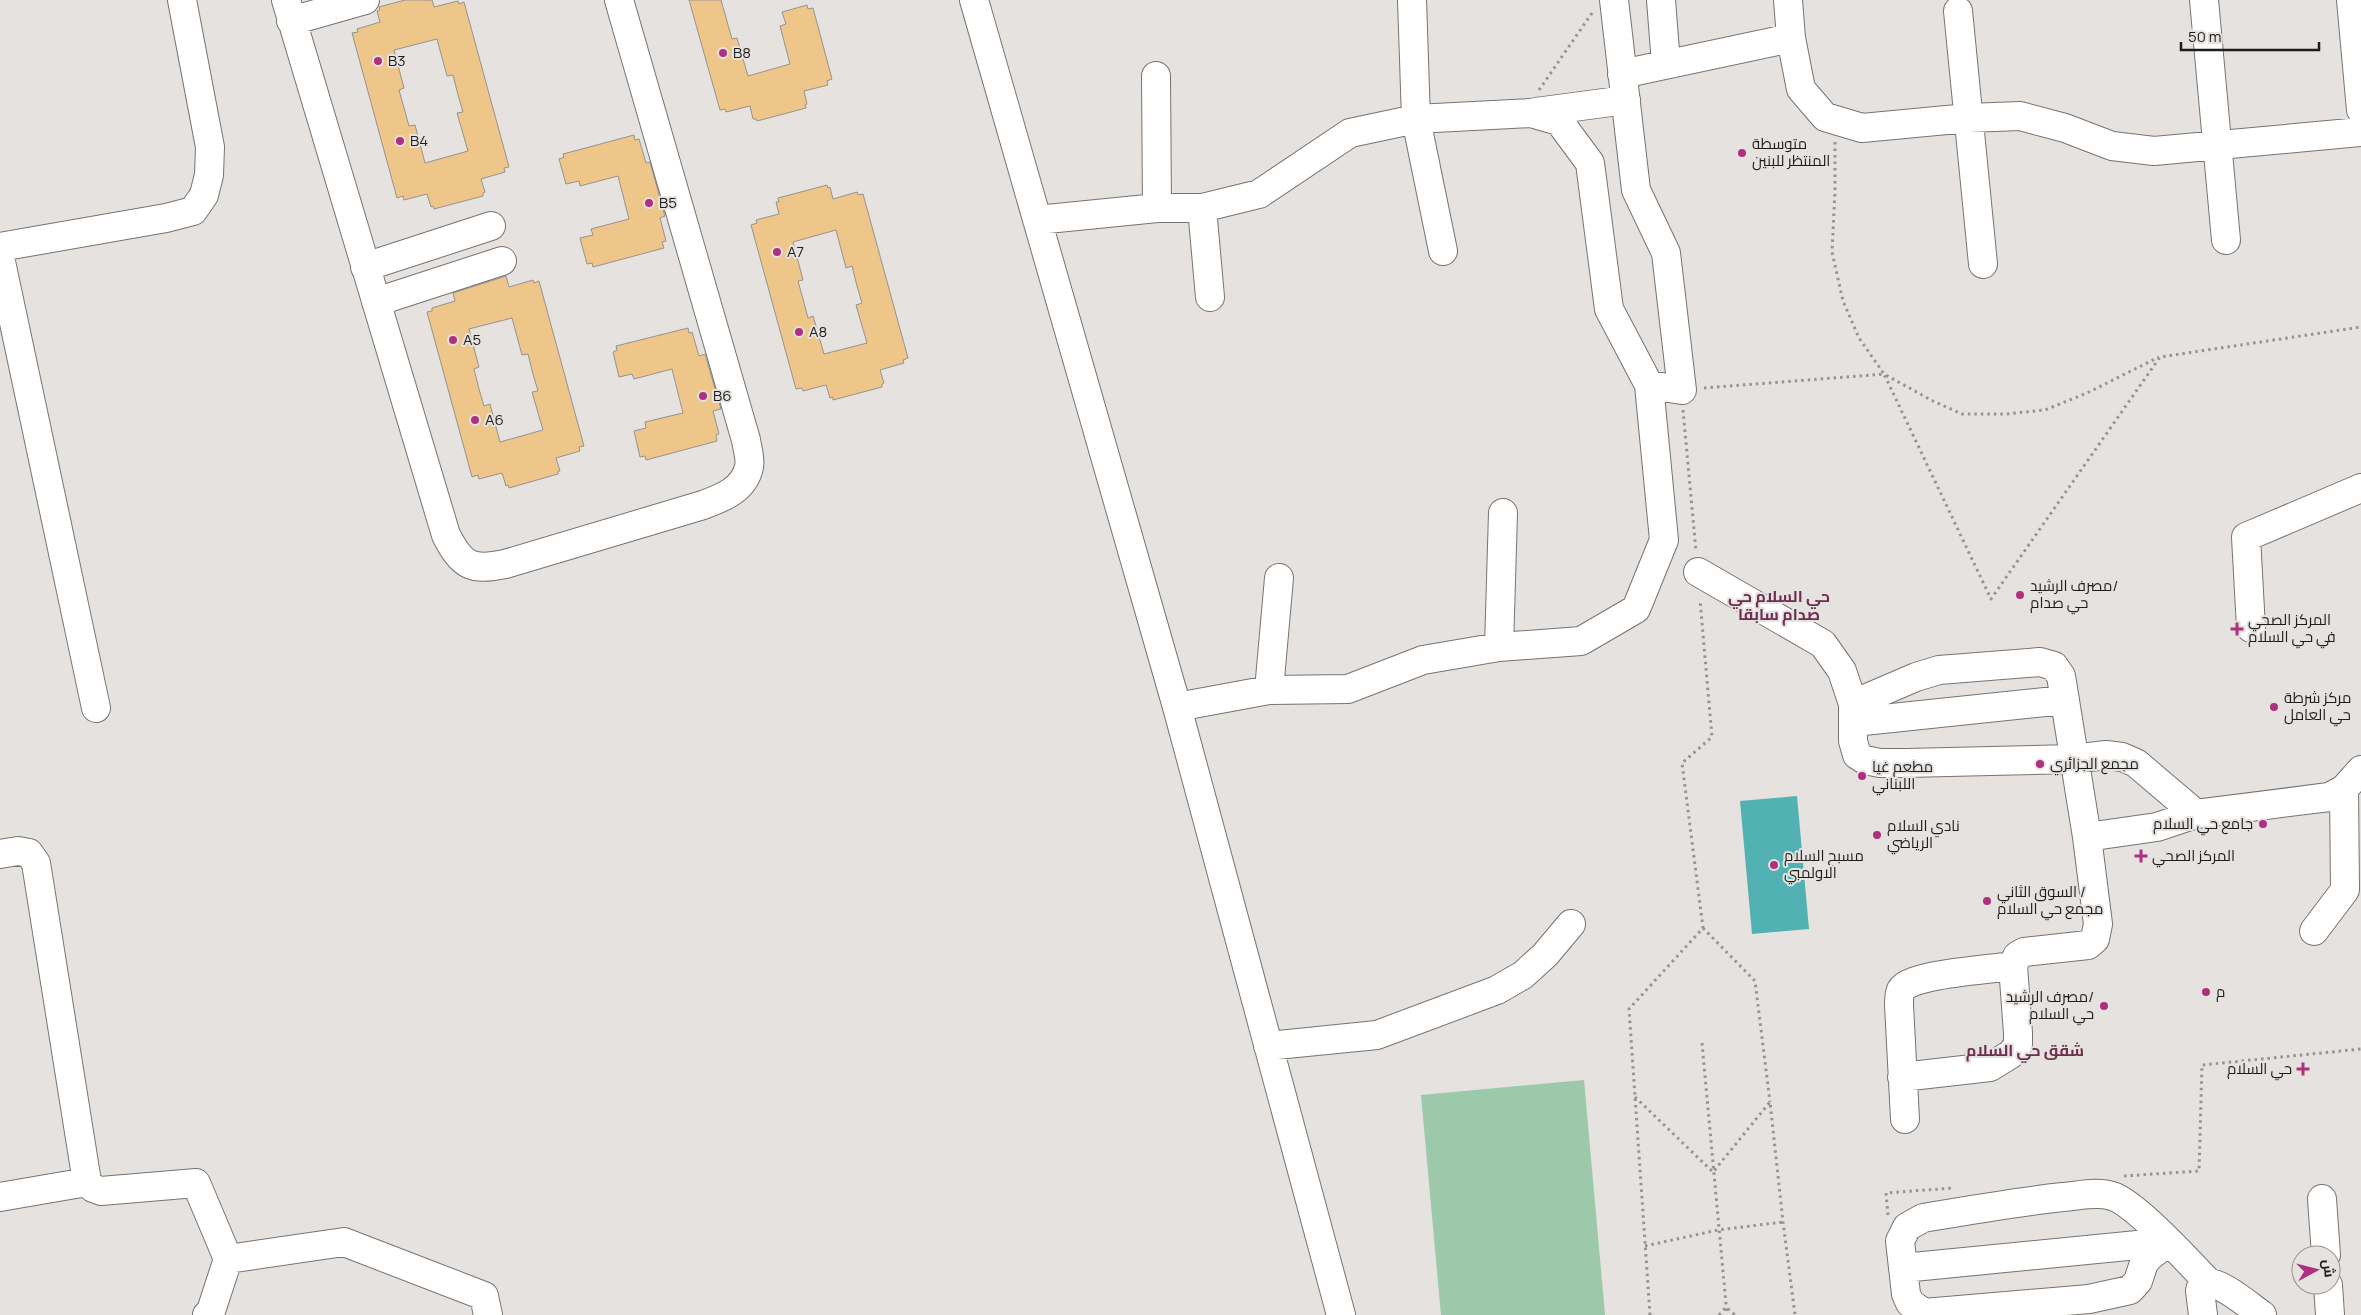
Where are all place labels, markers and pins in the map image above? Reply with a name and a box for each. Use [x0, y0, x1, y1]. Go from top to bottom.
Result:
place label: B8 [733, 42, 751, 63]
marker: B8 [717, 47, 729, 59]
place label: B3 [388, 50, 406, 71]
marker: B3 [372, 55, 384, 67]
place label: B4 [410, 130, 428, 151]
place label: متوسطة المنتظر للبنين [1752, 133, 1830, 171]
marker: B4 [394, 135, 406, 147]
marker: متوسطة المنتظر للبنين [1736, 147, 1748, 159]
place label: B5 [659, 192, 677, 213]
marker: B5 [643, 197, 655, 209]
place label: A7 [787, 241, 804, 262]
marker: A7 [771, 246, 783, 258]
place label: A8 [809, 321, 827, 342]
marker: A8 [793, 326, 805, 338]
place label: A5 [463, 329, 481, 350]
marker: A5 [447, 334, 459, 346]
place label: B6 [713, 385, 732, 406]
marker: B6 [697, 390, 709, 402]
place label: A6 [485, 409, 504, 430]
marker: A6 [469, 414, 481, 426]
place label: مصرف الرشيد/ حي صدام [2030, 575, 2118, 615]
marker: مصرف الرشيد/ حي صدام [2014, 589, 2026, 601]
place label: المركز الصحي في حي السلام [2248, 609, 2335, 649]
marker: المركز الصحي في حي السلام [2230, 622, 2244, 636]
place label: مركز شرطة حي العامل [2284, 687, 2351, 727]
marker: مركز شرطة حي العامل [2268, 701, 2280, 713]
place label: مجمع الجزائري [2050, 753, 2139, 776]
place label: مطعم غيا اللبناني [1872, 756, 1933, 796]
marker: مجمع الجزائري [2034, 758, 2046, 770]
marker: مطعم غيا اللبناني [1856, 770, 1868, 782]
place label: جامع حي السلام [2153, 813, 2253, 836]
place label: نادي السلام الرياضي [1887, 815, 1960, 855]
marker: جامع حي السلام [2257, 818, 2269, 830]
marker: نادي السلام الرياضي [1871, 829, 1883, 841]
place label: مسبح السلام الاولمبي [1784, 845, 1864, 885]
place label: المركز الصحي [2152, 845, 2235, 868]
marker: المركز الصحي [2134, 849, 2148, 863]
marker: مسبح السلام الاولمبي [1768, 859, 1780, 871]
place label: السوق الثاني / مجمع حي السلام [1997, 881, 2103, 921]
marker: السوق الثاني / مجمع حي السلام [1981, 895, 1993, 907]
place label: م [2216, 981, 2225, 1002]
place label: مصرف الرشيد/ حي السلام [2006, 986, 2094, 1026]
marker: م [2200, 986, 2212, 998]
marker: مصرف الرشيد/ حي السلام [2098, 1000, 2110, 1012]
place label: حي السلام [2227, 1058, 2292, 1081]
marker: حي السلام [2296, 1062, 2310, 1076]

